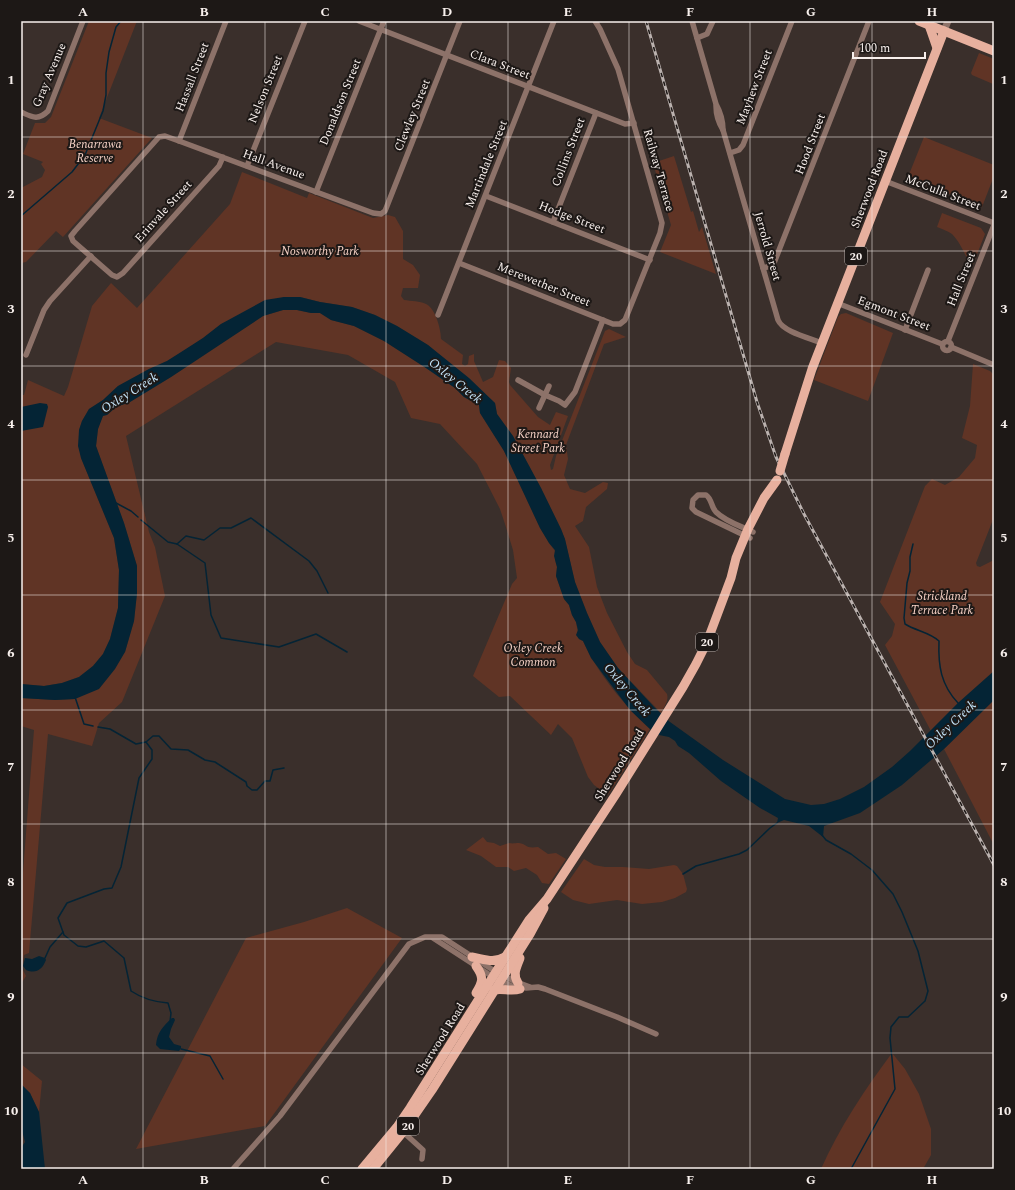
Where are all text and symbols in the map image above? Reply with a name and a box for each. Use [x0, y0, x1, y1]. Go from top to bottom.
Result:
text: A [78, 2, 88, 22]
text: B [199, 2, 209, 22]
text: C [320, 2, 330, 22]
text: D [442, 2, 452, 22]
text: E [564, 2, 573, 22]
text: F [686, 2, 694, 22]
text: G [806, 2, 816, 22]
text: H [927, 2, 938, 22]
scale bar [853, 34, 925, 60]
text: 100 m [859, 39, 890, 58]
street label: Gray Avenue [27, 40, 72, 110]
street label: Hassall Street [170, 40, 214, 115]
street label: Clara Street [467, 44, 533, 85]
street label: Mayhew Street [731, 47, 778, 128]
street label: Nelson Street [243, 52, 288, 126]
street label: Donaldson Street [314, 56, 366, 148]
text: 1 [7, 70, 15, 90]
text: 1 [1000, 70, 1008, 90]
street label: Clewley Street [389, 76, 436, 154]
street label: Hood Street [790, 111, 831, 177]
street label: Collins Street [547, 115, 590, 190]
street label: Martindale Street [460, 117, 513, 211]
street label: Railway Terrace [638, 127, 679, 214]
park label: Benarrawa Reserve [69, 135, 121, 168]
street label: Hall Avenue [240, 144, 308, 185]
street label: Sherwood Road [846, 147, 893, 231]
street label: McCulla Street [902, 169, 984, 216]
street label: Erinvale Street [130, 176, 197, 247]
text: 2 [7, 184, 15, 204]
text: 2 [1000, 184, 1008, 204]
street label: Hodge Street [536, 196, 608, 239]
street label: Jerrold Street [749, 209, 786, 283]
park label: Nosworthy Park [281, 242, 359, 261]
road number: 20 [845, 247, 867, 265]
street label: Hall Street [942, 249, 981, 309]
street label: Merewether Street [494, 257, 593, 312]
street label: Egmont Street [855, 291, 933, 336]
text: 3 [7, 299, 15, 319]
text: 3 [1000, 299, 1008, 319]
water label: Oxley Creek [424, 353, 487, 409]
water label: Oxley Creek [97, 367, 162, 418]
text: 4 [7, 414, 15, 434]
text: 4 [1000, 414, 1008, 434]
park label: Kennard Street Park [511, 425, 565, 458]
text: 5 [7, 528, 15, 548]
text: 5 [1000, 528, 1008, 548]
park label: Strickland Terrace Park [911, 587, 974, 620]
road number: 20 [696, 633, 718, 651]
park label: Oxley Creek Common [503, 639, 563, 672]
text: 6 [7, 643, 15, 663]
text: 6 [1000, 643, 1008, 663]
water label: Oxley Creek [599, 659, 656, 721]
water label: Oxley Creek [920, 696, 981, 754]
street label: Sherwood Road [589, 725, 650, 805]
text: 7 [7, 757, 15, 777]
text: 7 [1000, 757, 1008, 777]
text: 8 [7, 872, 15, 892]
text: 8 [1000, 872, 1008, 892]
text: 9 [7, 987, 15, 1007]
text: 9 [1000, 987, 1008, 1007]
street label: Sherwood Road [410, 999, 471, 1079]
text: 10 [4, 1101, 18, 1121]
text: 10 [997, 1101, 1011, 1121]
road number: 20 [397, 1117, 419, 1135]
text: A [78, 1170, 88, 1190]
text: B [199, 1170, 209, 1190]
text: C [320, 1170, 330, 1190]
text: D [442, 1170, 452, 1190]
text: E [564, 1170, 573, 1190]
text: F [686, 1170, 694, 1190]
text: G [806, 1170, 816, 1190]
text: H [927, 1170, 938, 1190]

